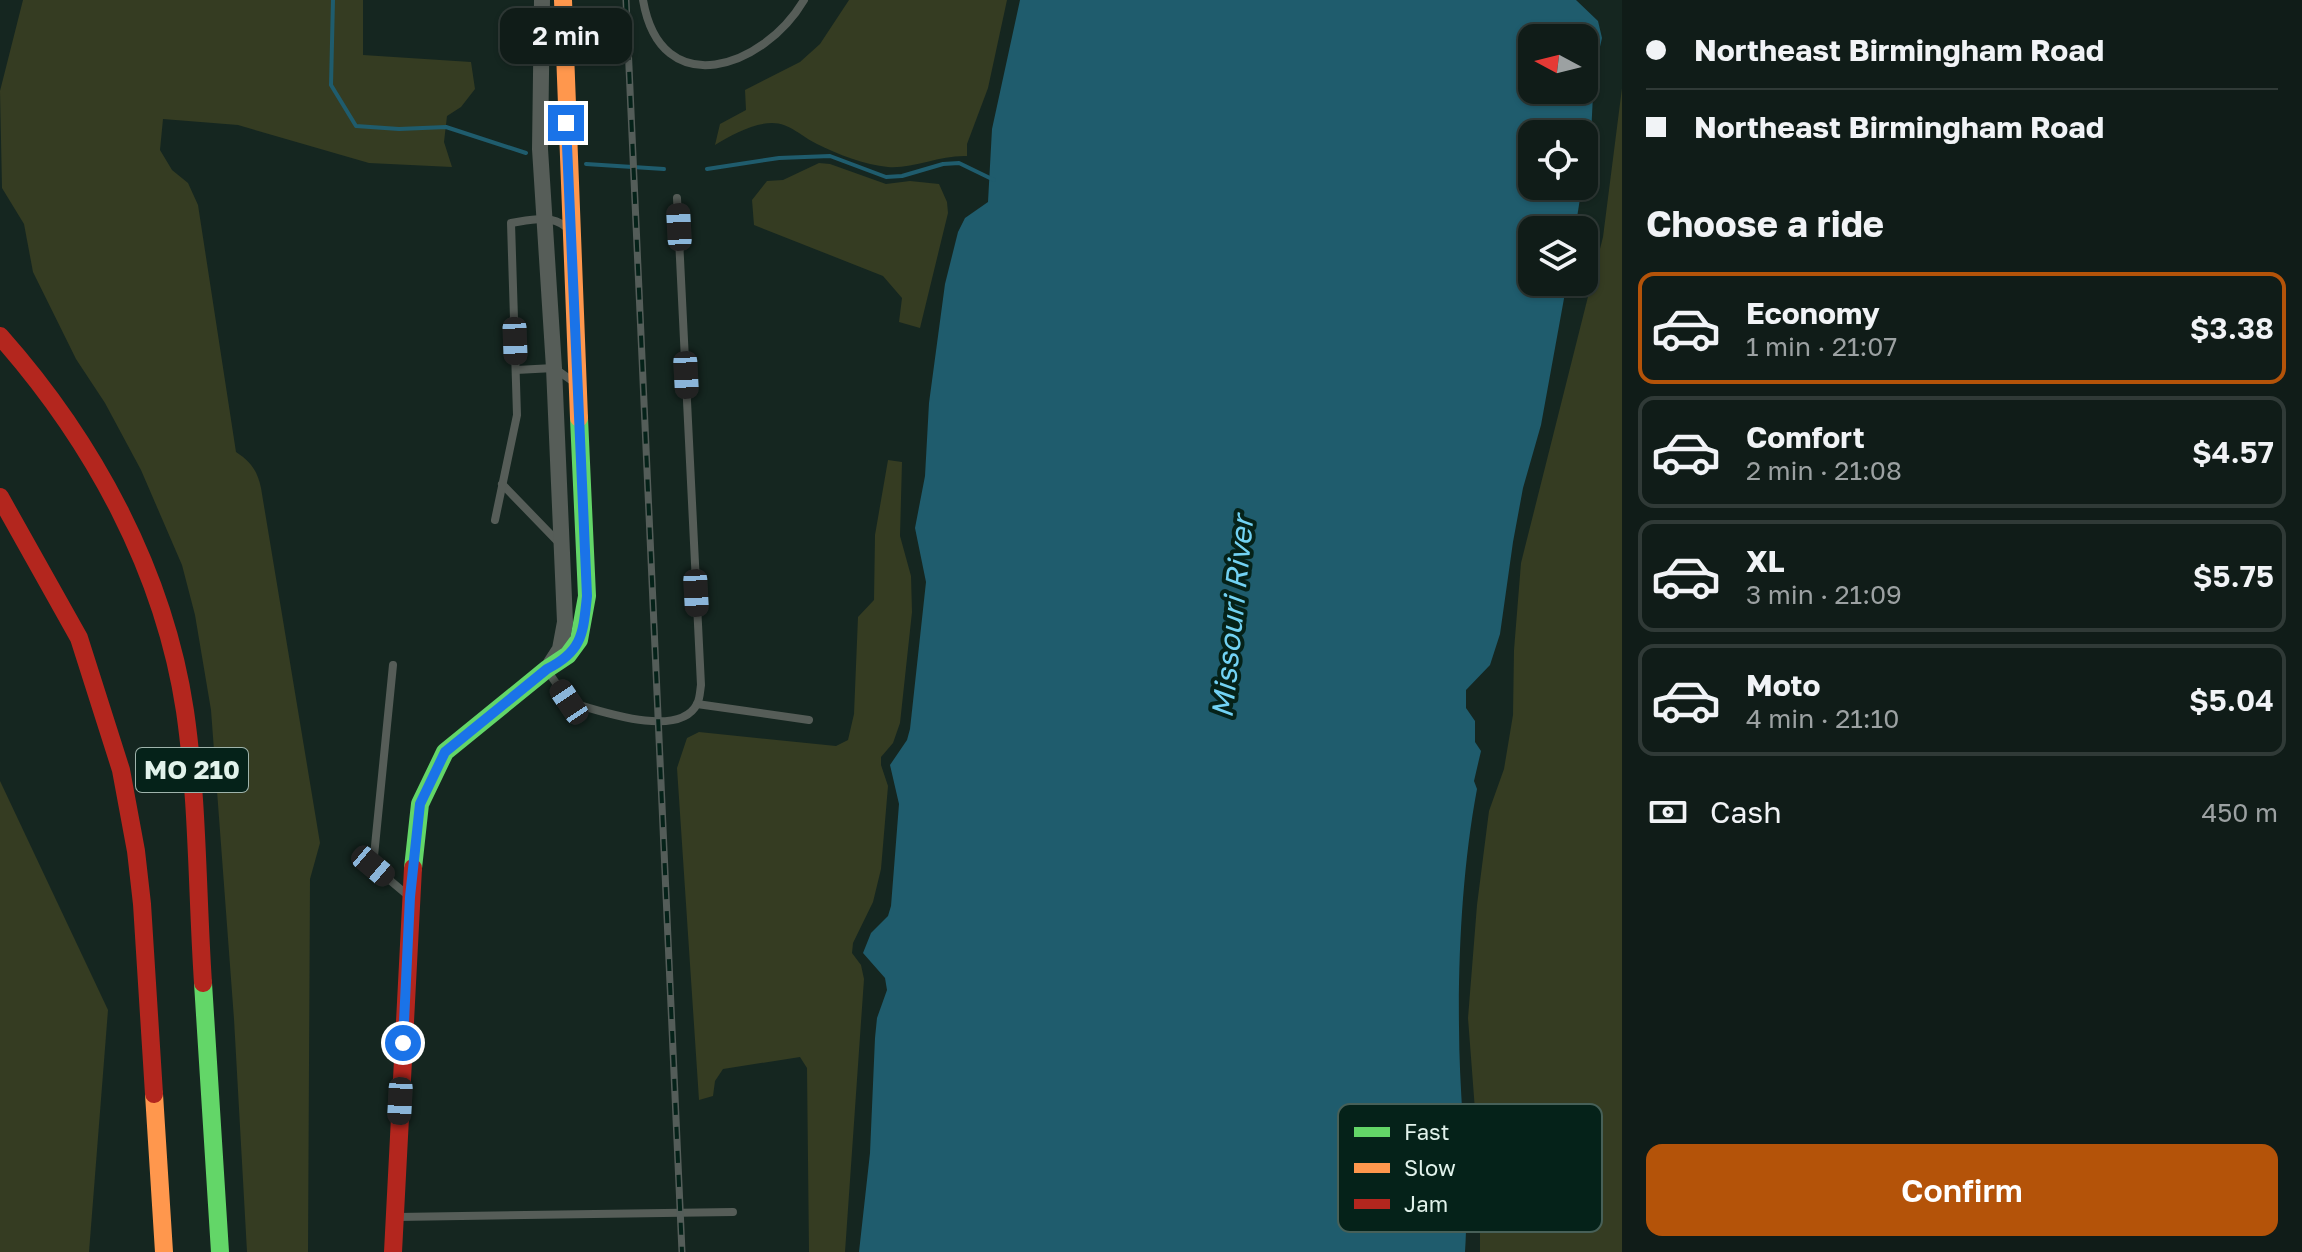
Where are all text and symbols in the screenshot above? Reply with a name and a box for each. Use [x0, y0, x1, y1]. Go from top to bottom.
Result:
callout: 2 min [500, 7, 632, 63]
text: 2 min [532, 20, 600, 51]
north arrow [1518, 24, 1598, 104]
map controls [1518, 24, 1598, 296]
text: Northeast Birmingham Road [1694, 32, 2104, 68]
route end [548, 105, 584, 141]
text: Northeast Birmingham Road [1694, 109, 2104, 145]
button: locate [1518, 120, 1598, 200]
car [666, 202, 692, 252]
text: Choose a ride [1646, 202, 1884, 245]
button: layers [1518, 216, 1598, 296]
icon: car [1650, 292, 1722, 364]
text: Economy [1746, 295, 1880, 331]
text: $3.38 [2190, 310, 2274, 346]
car [502, 317, 528, 365]
text: 1 min · 21:07 [1746, 331, 1897, 362]
car [673, 350, 699, 400]
icon: car [1650, 416, 1722, 488]
text: Comfort [1746, 419, 1865, 455]
text: $4.57 [2192, 434, 2274, 470]
text: 2 min · 21:08 [1746, 455, 1902, 486]
water label: Missouri River [1204, 510, 1261, 720]
icon: car [1650, 540, 1722, 612]
text: XL [1746, 543, 1785, 579]
text: $5.75 [2193, 558, 2274, 594]
car [683, 568, 709, 618]
text: 3 min · 21:09 [1746, 579, 1902, 610]
icon: car [1650, 664, 1722, 736]
text: Moto [1746, 667, 1821, 703]
car [546, 675, 592, 729]
text: $5.04 [2189, 682, 2274, 718]
text: 4 min · 21:10 [1746, 703, 1899, 734]
road number: MO 210 [136, 748, 248, 792]
icon: cash [1646, 790, 1690, 834]
text: Cash [1710, 794, 1782, 830]
text: 450 m [2201, 797, 2278, 828]
car [347, 841, 399, 891]
route start [385, 1025, 421, 1061]
car [387, 1076, 413, 1126]
legend [1338, 1104, 1602, 1232]
text: Fast [1404, 1118, 1450, 1145]
button: Confirm [1646, 1144, 2278, 1236]
text: Slow [1404, 1154, 1456, 1181]
text: Jam [1404, 1190, 1448, 1217]

